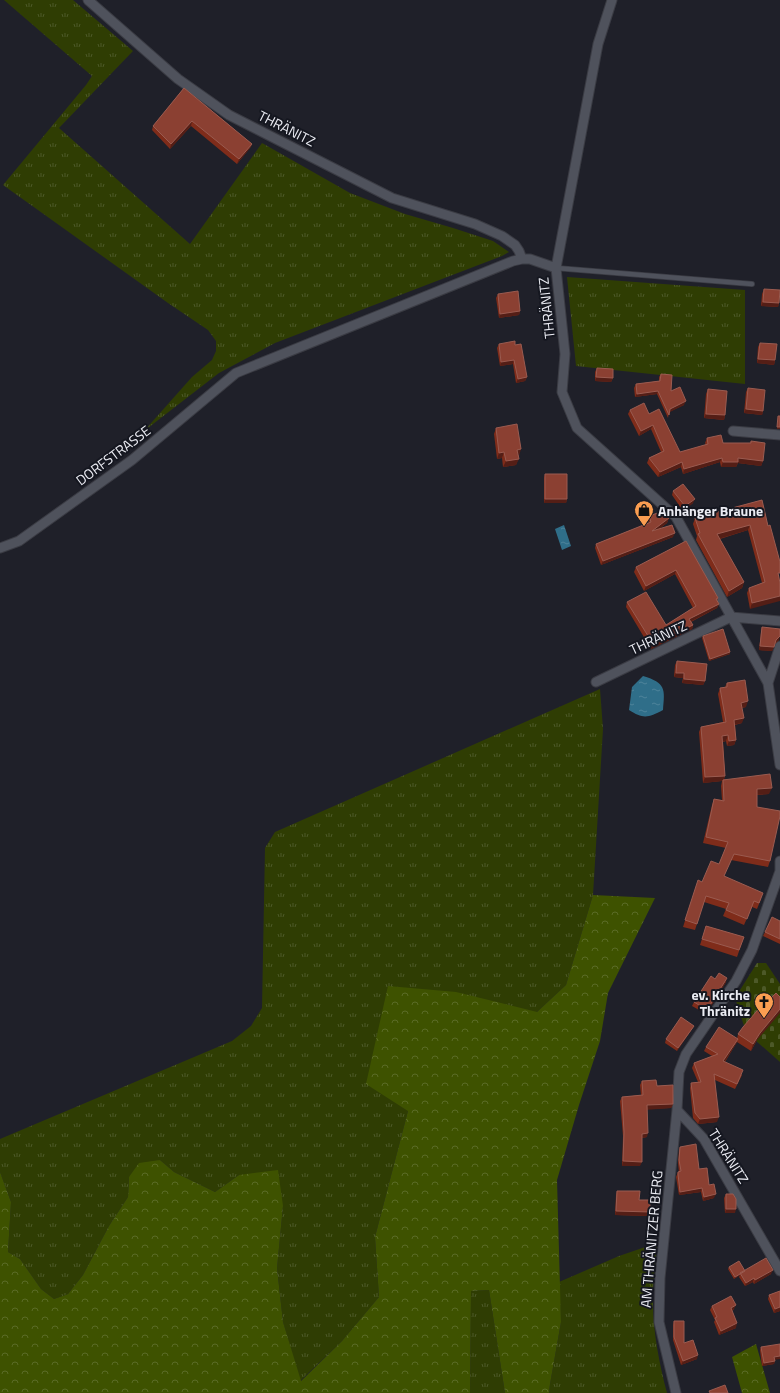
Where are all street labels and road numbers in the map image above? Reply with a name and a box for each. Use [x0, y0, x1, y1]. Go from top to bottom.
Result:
street label: THRÄNITZ [255, 105, 319, 151]
street label: THRÄNITZ [532, 276, 560, 340]
street label: DORFSTRASSE [71, 420, 155, 490]
street label: THRÄNITZ [626, 614, 690, 660]
street label: THRÄNITZ [704, 1124, 754, 1188]
street label: AM THRÄNITZER BERG [635, 1169, 667, 1309]

